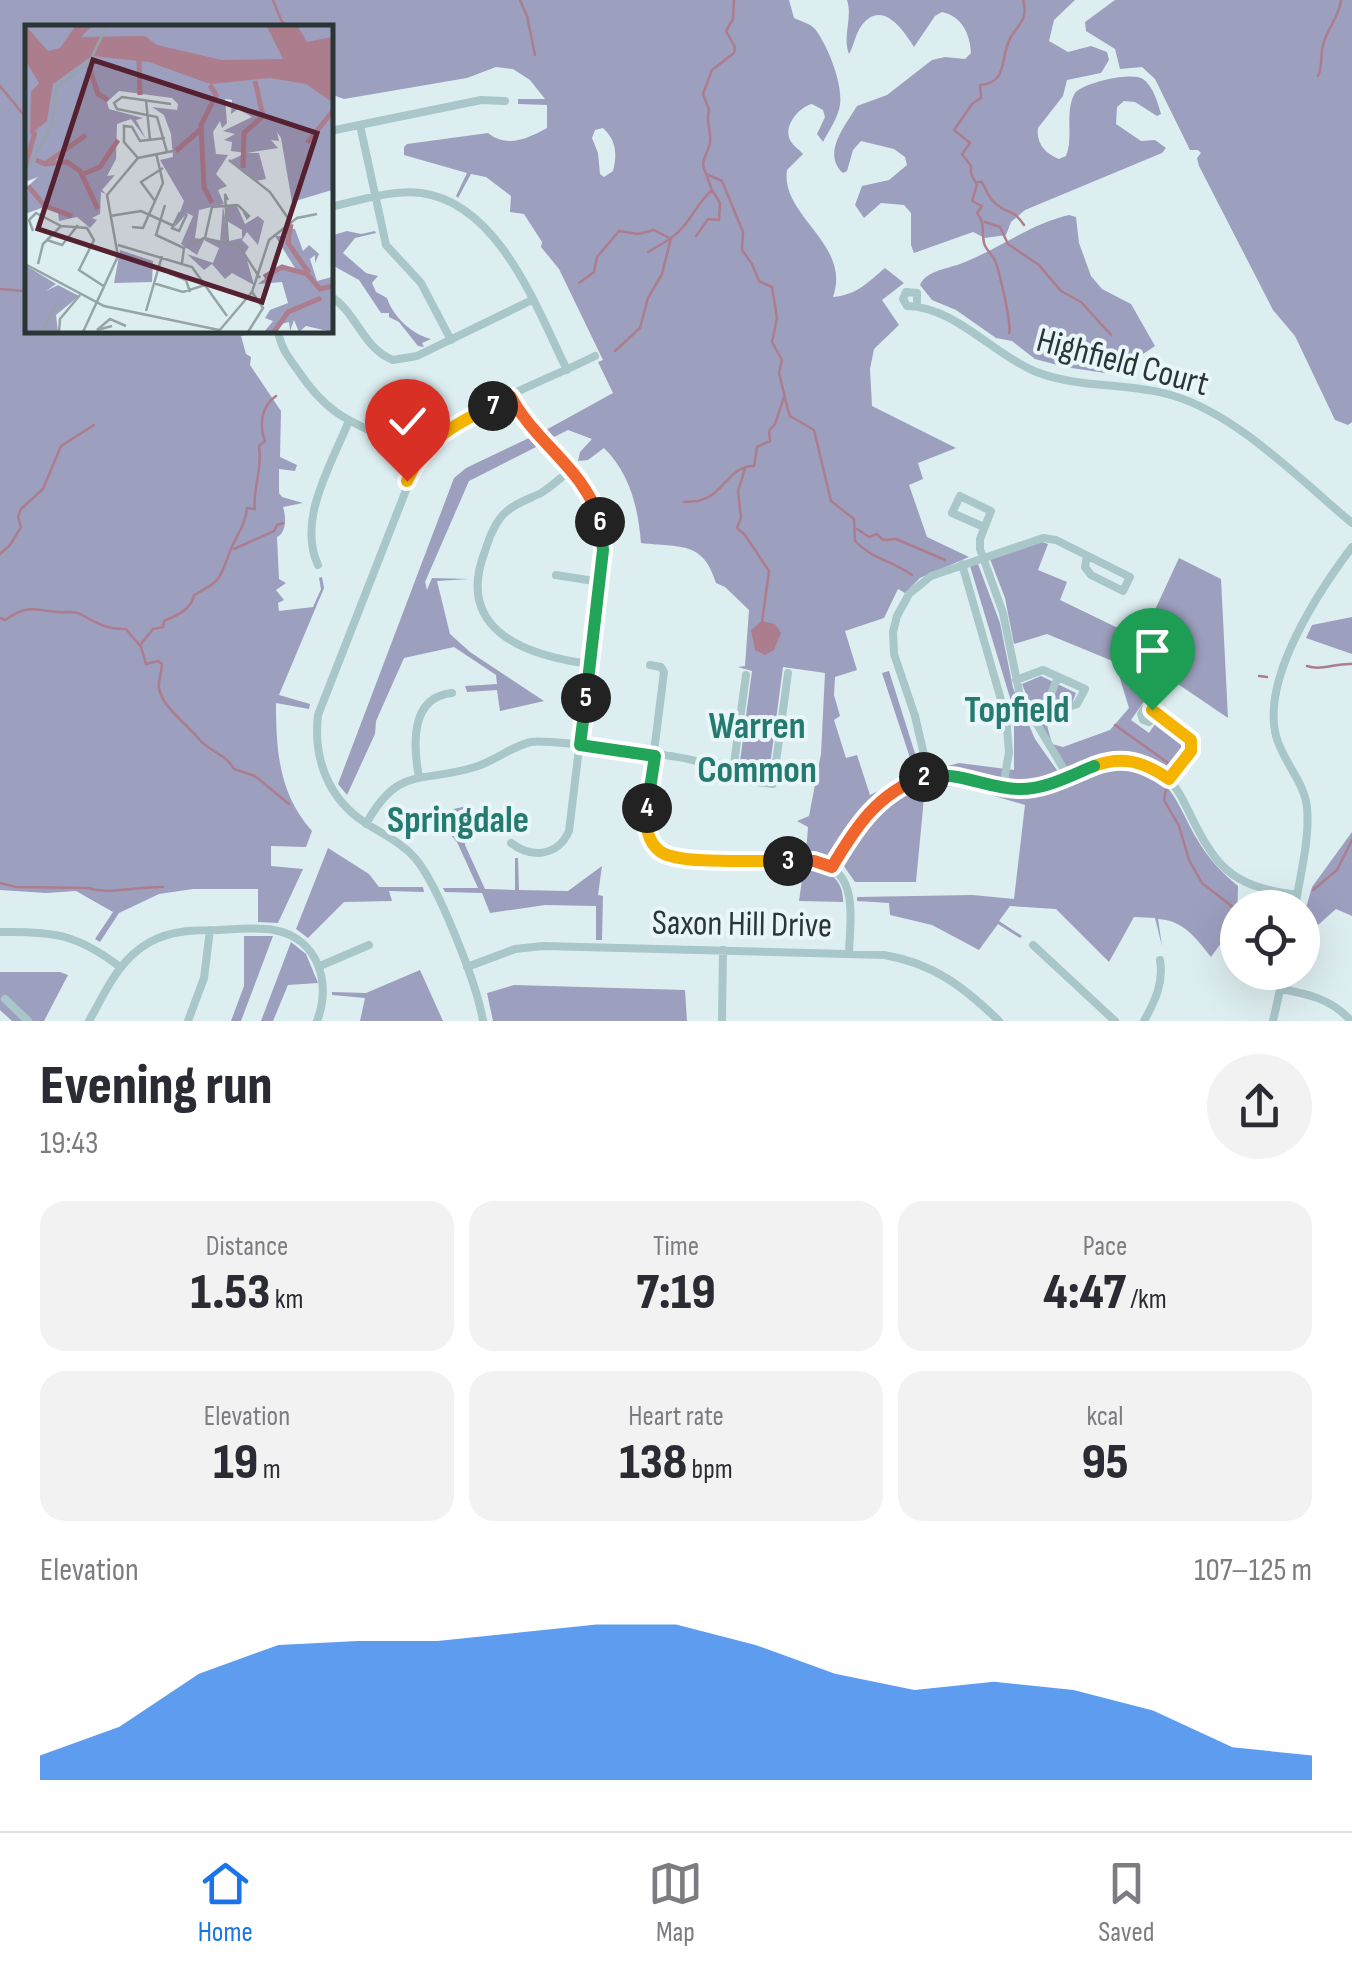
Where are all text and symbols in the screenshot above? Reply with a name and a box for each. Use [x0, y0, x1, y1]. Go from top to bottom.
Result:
inset map [25, 25, 332, 332]
street label: Highfield Court [1032, 319, 1213, 406]
pin [365, 379, 450, 482]
pin: 7 [468, 381, 518, 431]
text: 7 [487, 389, 499, 422]
icon: check [380, 394, 435, 449]
pin: 6 [575, 497, 625, 547]
text: 6 [593, 505, 607, 538]
pin [1110, 608, 1195, 711]
icon: arrive [1125, 623, 1180, 678]
pin: 5 [561, 673, 611, 723]
text: 5 [580, 681, 592, 714]
district label: Topfield [964, 688, 1070, 733]
district label: Warren Common [697, 704, 817, 793]
pin: 2 [899, 752, 949, 802]
text: 2 [918, 760, 930, 793]
pin: 4 [622, 783, 672, 833]
text: 4 [640, 791, 654, 824]
district label: Springdale [387, 798, 529, 843]
pin: 3 [763, 836, 813, 886]
text: 3 [782, 844, 794, 877]
map controls [1220, 890, 1320, 990]
button: locate [1220, 890, 1320, 990]
street label: Saxon Hill Drive [652, 901, 832, 948]
text: Evening run [40, 1053, 273, 1120]
button: share [1207, 1054, 1312, 1159]
text: 19:43 [40, 1124, 98, 1163]
text: Distance [206, 1230, 288, 1263]
text: Time [653, 1230, 699, 1263]
text: Pace [1083, 1230, 1127, 1263]
text: 1.53 [191, 1263, 270, 1323]
text: 7:19 [636, 1263, 716, 1323]
text: 4:47 [1043, 1263, 1126, 1323]
text: km [270, 1283, 303, 1316]
text: /km [1126, 1283, 1167, 1316]
text: Elevation [204, 1400, 290, 1433]
text: Heart rate [628, 1400, 724, 1433]
text: kcal [1086, 1400, 1124, 1433]
text: 19 [213, 1433, 258, 1493]
text: 138 [619, 1433, 687, 1493]
text: 95 [1081, 1433, 1129, 1493]
text: m [258, 1453, 281, 1486]
text: bpm [687, 1453, 733, 1486]
text: Elevation [40, 1551, 139, 1590]
text: 107–125 m [1194, 1551, 1312, 1590]
tab: Home [198, 1856, 253, 1949]
tab: Map [648, 1856, 703, 1949]
tab: Saved [1098, 1856, 1154, 1949]

